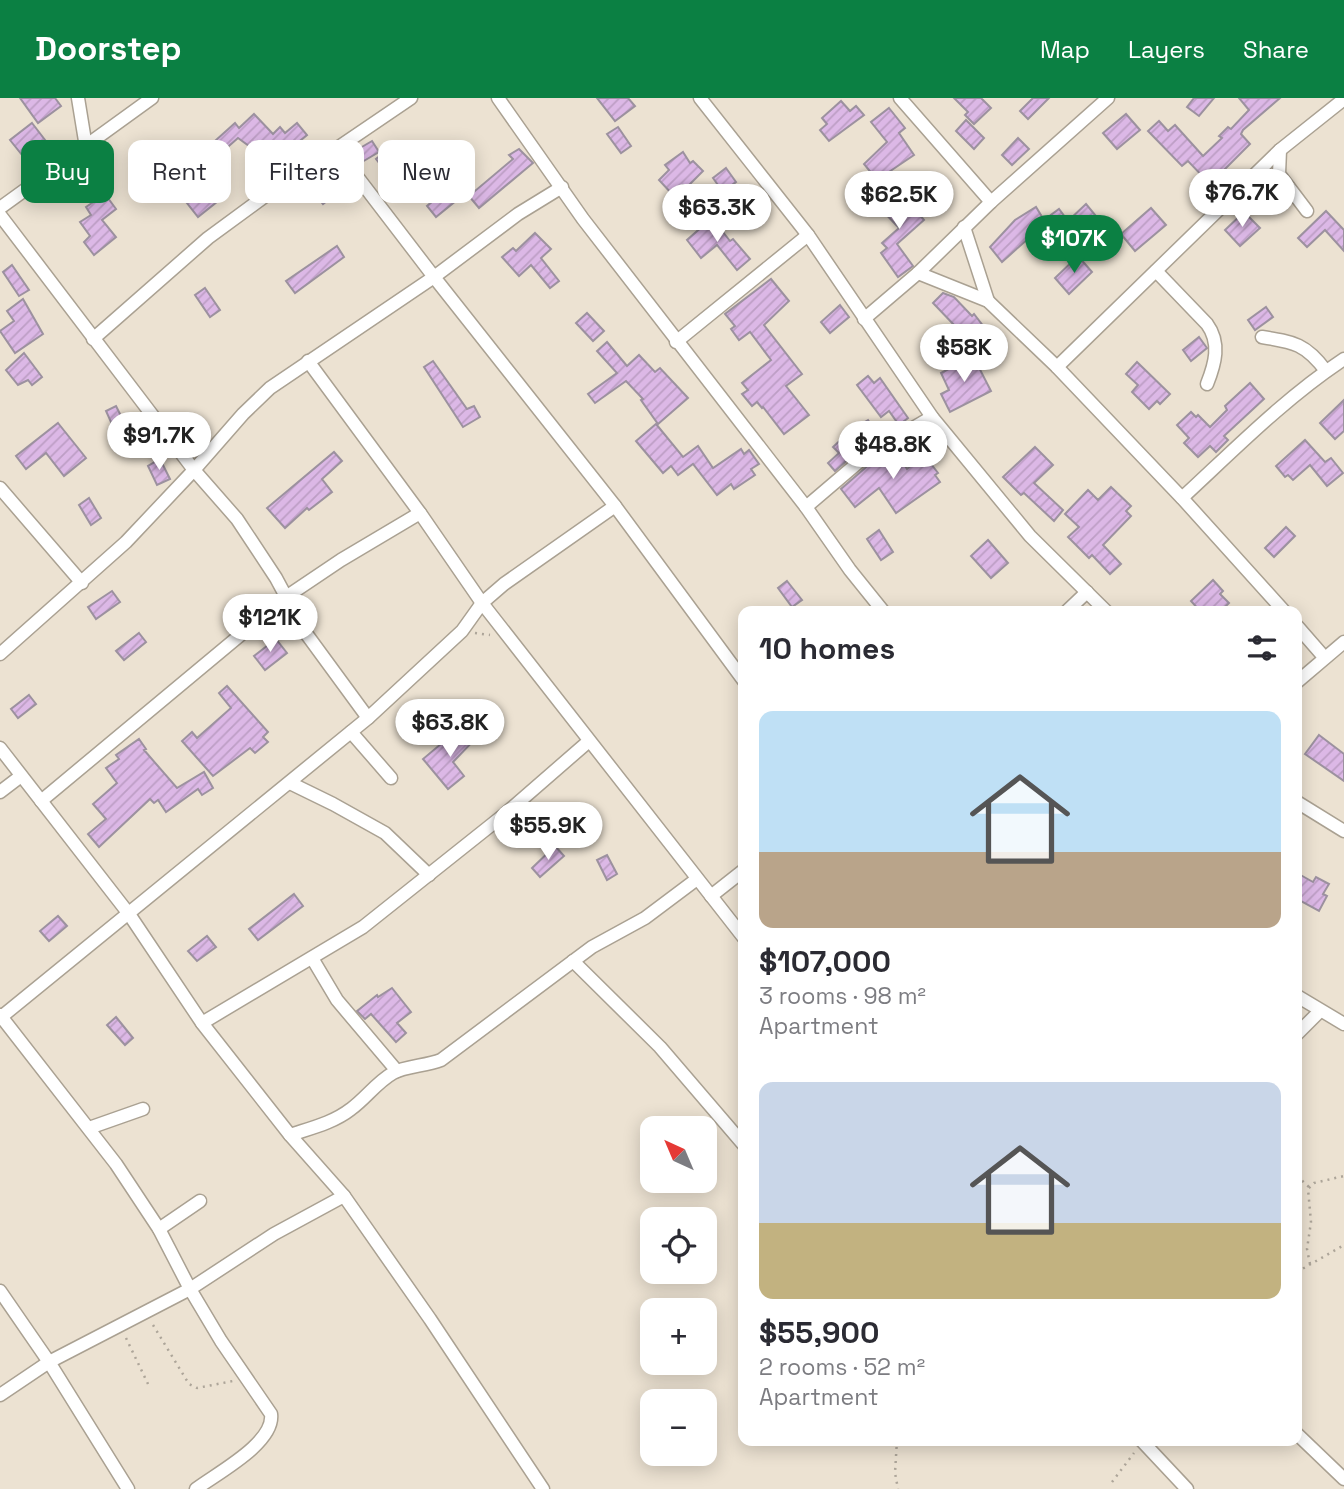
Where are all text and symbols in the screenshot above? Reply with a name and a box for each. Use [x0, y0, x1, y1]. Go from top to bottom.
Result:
text: Doorstep [35, 28, 182, 70]
text: Map [1040, 34, 1090, 65]
text: Layers [1128, 34, 1205, 65]
text: Share [1243, 34, 1309, 65]
chip: Buy [21, 140, 114, 203]
chip: Rent [128, 140, 231, 203]
chip: Filters [245, 140, 364, 203]
chip: New [378, 140, 475, 203]
pin: $76.7K [1185, 170, 1299, 229]
pin: $62.5K [842, 172, 956, 231]
text: $76.7K [1205, 177, 1279, 207]
text: $62.5K [861, 179, 937, 209]
pin: $63.3K [660, 184, 774, 244]
text: $63.3K [678, 192, 756, 222]
pin: $107K [1025, 216, 1123, 275]
text: $107K [1041, 223, 1107, 253]
pin: $58K [923, 324, 1005, 384]
text: $58K [936, 332, 992, 362]
pin: $91.7K [102, 412, 216, 472]
text: $91.7K [123, 420, 195, 450]
pin: $48.8K [836, 422, 950, 481]
text: $48.8K [854, 429, 932, 459]
pin: $121K [221, 594, 319, 654]
text: $121K [239, 602, 301, 632]
text: 10 homes [759, 629, 895, 668]
icon: filters [1243, 629, 1281, 667]
pin: $63.8K [393, 700, 507, 759]
text: $63.8K [411, 707, 489, 737]
icon: home [957, 756, 1083, 882]
pin: $55.9K [491, 802, 605, 862]
text: $55.9K [510, 810, 586, 840]
text: $107,000 [759, 942, 891, 981]
text: 3 rooms · 98 m² [759, 981, 926, 1011]
text: Apartment [759, 1011, 879, 1041]
north arrow [640, 1116, 718, 1194]
map controls [640, 1116, 717, 1466]
icon: home [957, 1127, 1083, 1253]
button: locate [640, 1207, 717, 1284]
button: + [640, 1298, 717, 1375]
text: $55,900 [759, 1313, 879, 1352]
text: 2 rooms · 52 m² [759, 1352, 925, 1382]
text: Apartment [759, 1382, 879, 1412]
button: − [640, 1389, 717, 1466]

